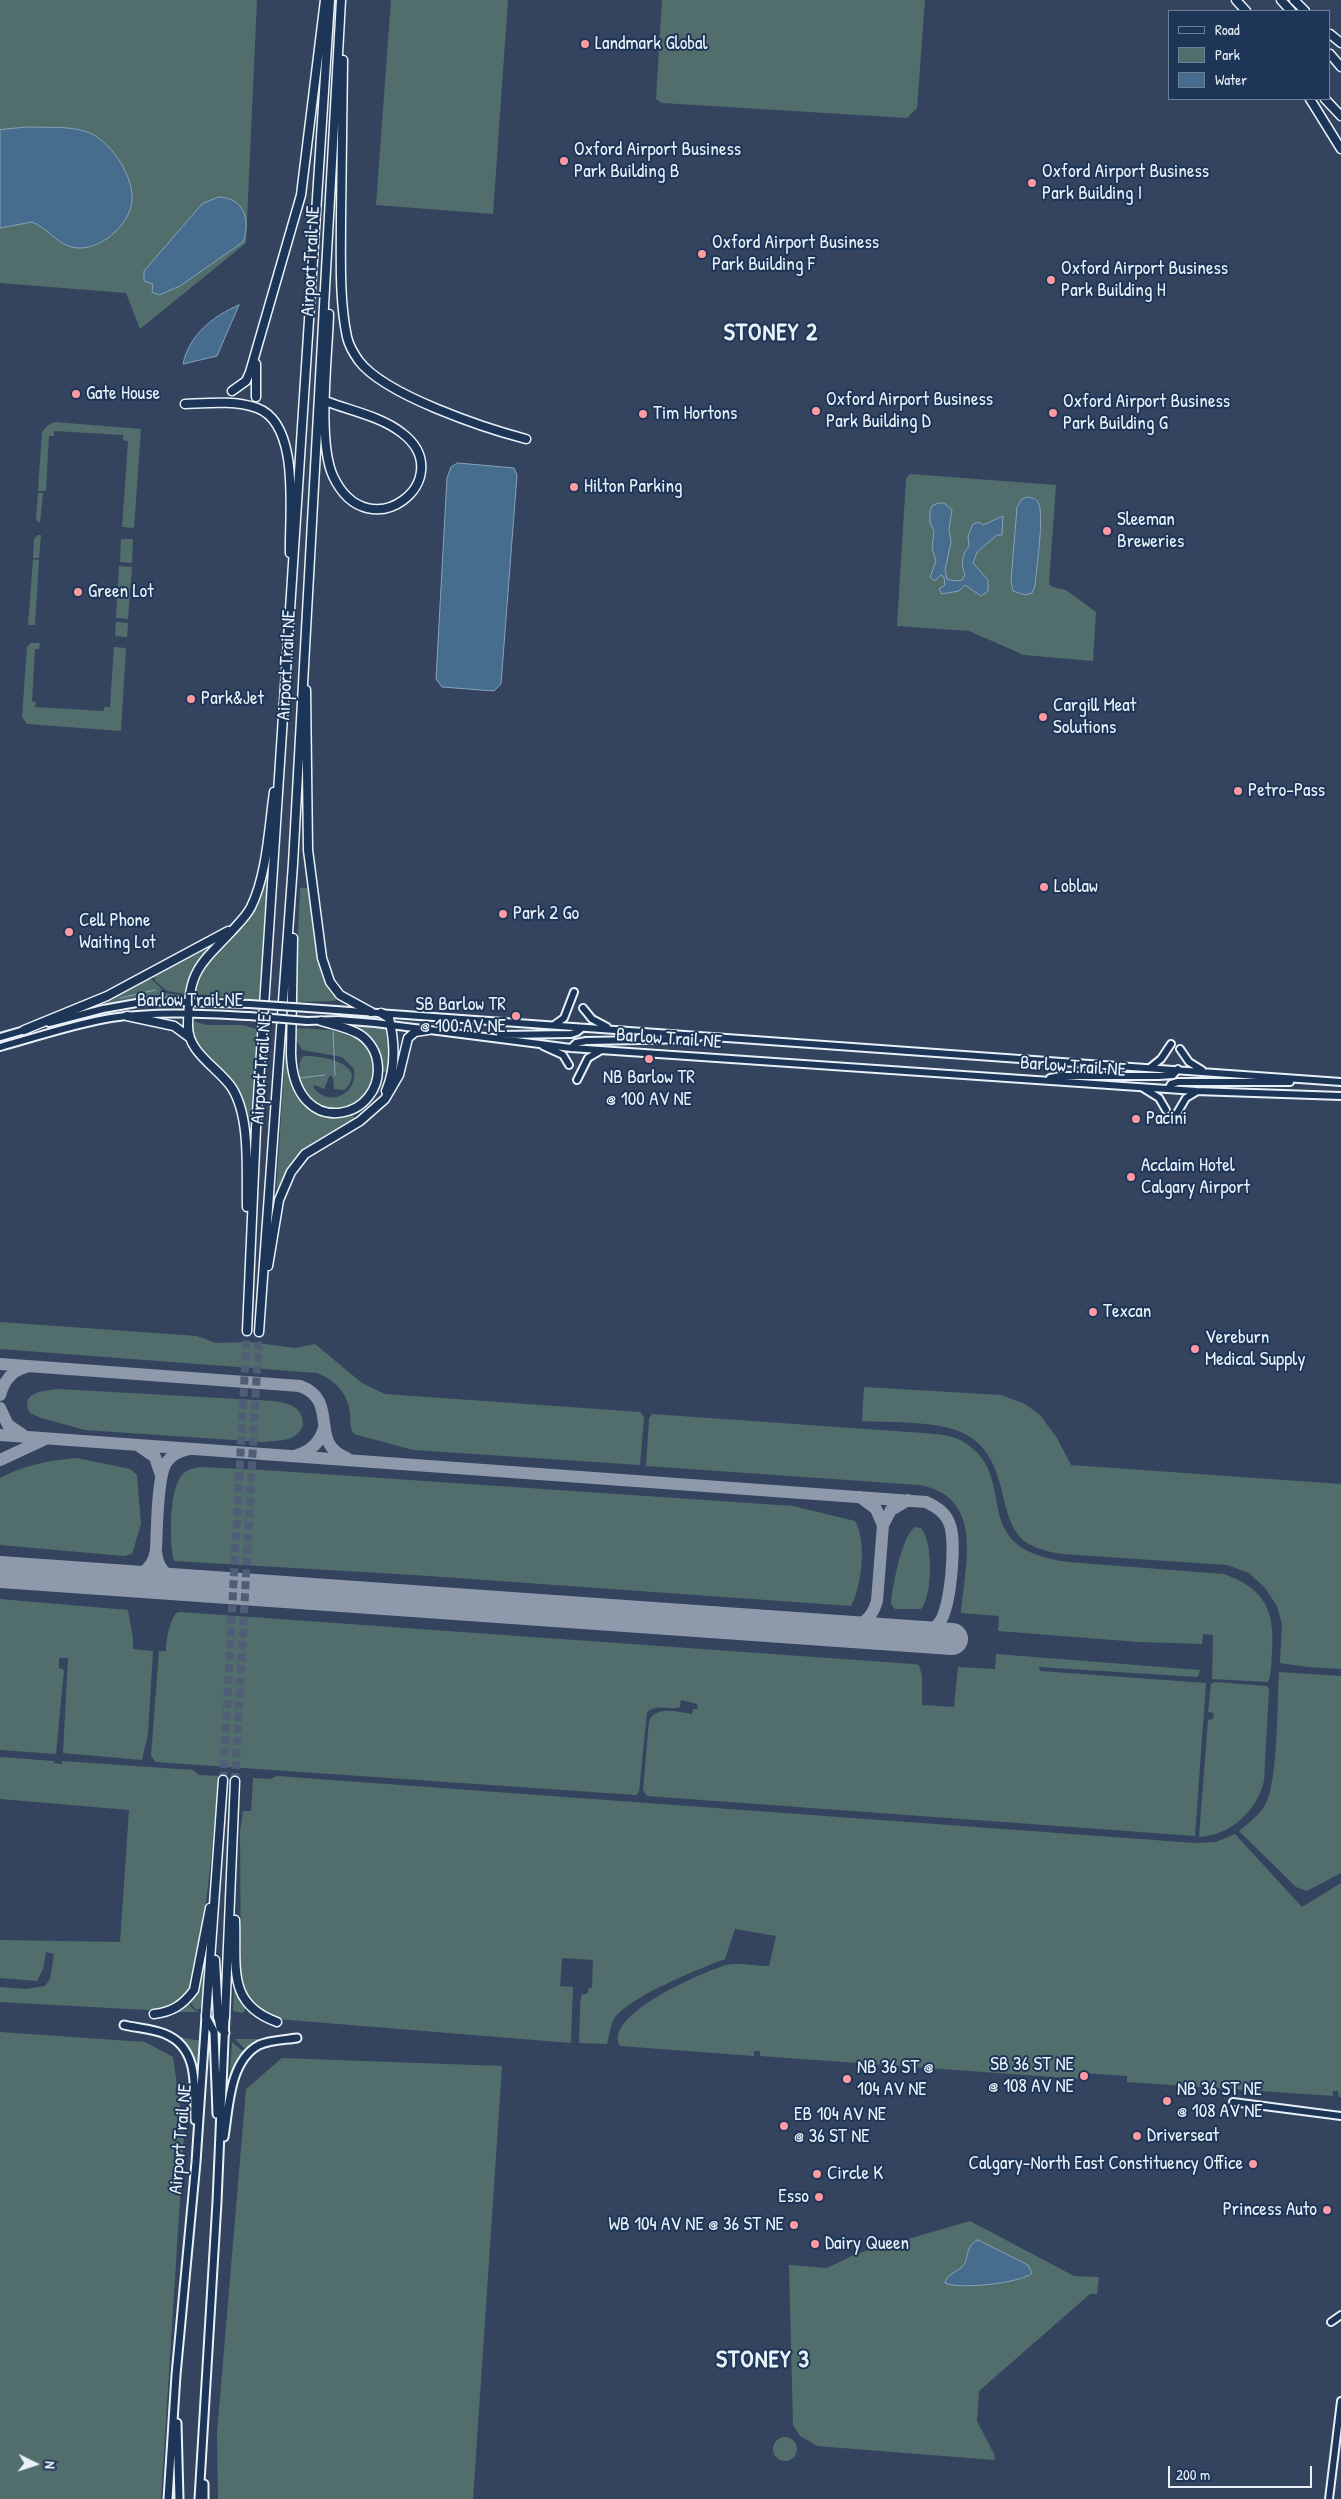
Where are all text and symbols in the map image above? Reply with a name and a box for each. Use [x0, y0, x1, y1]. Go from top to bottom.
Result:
legend [1168, 10, 1331, 100]
text: Road [1215, 19, 1240, 40]
place label: Landmark Global [595, 33, 708, 55]
marker: Landmark Global [579, 38, 591, 50]
text: Park [1215, 44, 1240, 65]
text: Water [1215, 69, 1247, 90]
place label: Oxford Airport Business Park Building B [574, 139, 741, 183]
marker: Oxford Airport Business Park Building B [558, 155, 570, 167]
place label: Oxford Airport Business Park Building I [1042, 161, 1209, 205]
marker: Oxford Airport Business Park Building I [1026, 177, 1038, 189]
street label: Airport Trail NE [297, 205, 325, 317]
place label: Oxford Airport Business Park Building F [712, 232, 879, 276]
marker: Oxford Airport Business Park Building F [696, 248, 708, 260]
place label: Oxford Airport Business Park Building H [1061, 258, 1228, 302]
marker: Oxford Airport Business Park Building H [1045, 274, 1057, 286]
district label: STONEY 2 [723, 320, 819, 348]
place label: Gate House [86, 383, 160, 405]
marker: Gate House [70, 388, 82, 400]
place label: Oxford Airport Business Park Building D [826, 389, 993, 433]
place label: Oxford Airport Business Park Building G [1063, 391, 1230, 435]
place label: Tim Hortons [653, 403, 737, 425]
marker: Oxford Airport Business Park Building D [810, 405, 822, 417]
marker: Oxford Airport Business Park Building G [1047, 407, 1059, 419]
marker: Tim Hortons [637, 408, 649, 420]
place label: Hilton Parking [584, 476, 682, 498]
marker: Hilton Parking [568, 481, 580, 493]
place label: Sleeman Breweries [1117, 509, 1184, 553]
marker: Sleeman Breweries [1101, 525, 1113, 537]
place label: Green Lot [88, 581, 154, 603]
marker: Green Lot [72, 586, 84, 598]
street label: Airport Trail NE [273, 609, 301, 721]
place label: Park&Jet [201, 688, 264, 710]
marker: Park&Jet [185, 693, 197, 705]
place label: Cargill Meat Solutions [1053, 695, 1136, 739]
marker: Cargill Meat Solutions [1037, 711, 1049, 723]
place label: Petro-Pass [1248, 780, 1325, 802]
marker: Petro-Pass [1232, 785, 1244, 797]
place label: Loblaw [1054, 876, 1098, 898]
marker: Loblaw [1038, 881, 1050, 893]
place label: Park 2 Go [513, 903, 579, 925]
marker: Park 2 Go [497, 908, 509, 920]
place label: Cell Phone Waiting Lot [79, 910, 156, 954]
marker: Cell Phone Waiting Lot [63, 926, 75, 938]
street label: Barlow Trail NE [137, 990, 243, 1012]
place label: SB Barlow TR @ 100 AV NE [415, 994, 506, 1038]
marker: SB Barlow TR @ 100 AV NE [510, 1010, 522, 1022]
street label: Airport Trail NE [247, 1013, 277, 1125]
street label: Barlow Trail NE [615, 1024, 723, 1054]
street label: Barlow Trail NE [1019, 1052, 1127, 1082]
marker: NB Barlow TR @ 100 AV NE [643, 1053, 655, 1065]
place label: NB Barlow TR @ 100 AV NE [603, 1067, 695, 1111]
place label: Pacini [1146, 1108, 1187, 1130]
marker: Pacini [1130, 1113, 1142, 1125]
place label: Acclaim Hotel Calgary Airport [1141, 1155, 1250, 1199]
marker: Acclaim Hotel Calgary Airport [1125, 1171, 1137, 1183]
place label: Texcan [1103, 1301, 1151, 1323]
marker: Texcan [1087, 1306, 1099, 1318]
place label: Vereburn Medical Supply [1205, 1327, 1305, 1371]
marker: Vereburn Medical Supply [1189, 1343, 1201, 1355]
place label: SB 36 ST NE @ 108 AV NE [988, 2054, 1074, 2098]
place label: NB 36 ST @ 104 AV NE [857, 2057, 934, 2101]
marker: SB 36 ST NE @ 108 AV NE [1078, 2070, 1090, 2082]
marker: NB 36 ST @ 104 AV NE [841, 2073, 853, 2085]
place label: NB 36 ST NE @ 108 AV NE [1177, 2079, 1263, 2123]
street label: Airport Trail NE [165, 2083, 197, 2195]
marker: NB 36 ST NE @ 108 AV NE [1161, 2095, 1173, 2107]
place label: EB 104 AV NE @ 36 ST NE [794, 2104, 886, 2148]
marker: EB 104 AV NE @ 36 ST NE [778, 2120, 790, 2132]
place label: Driverseat [1147, 2125, 1219, 2147]
marker: Driverseat [1131, 2130, 1143, 2142]
place label: Calgary-North East Constituency Office [969, 2153, 1243, 2175]
marker: Calgary-North East Constituency Office [1247, 2158, 1259, 2170]
place label: Circle K [827, 2163, 883, 2185]
marker: Circle K [811, 2168, 823, 2180]
place label: Esso [778, 2186, 809, 2208]
marker: Esso [813, 2191, 825, 2203]
place label: Princess Auto [1223, 2199, 1317, 2221]
marker: Princess Auto [1321, 2204, 1333, 2216]
place label: WB 104 AV NE @ 36 ST NE [608, 2214, 784, 2236]
marker: WB 104 AV NE @ 36 ST NE [788, 2219, 800, 2231]
place label: Dairy Queen [825, 2233, 909, 2255]
marker: Dairy Queen [809, 2238, 821, 2250]
district label: STONEY 3 [715, 2347, 811, 2375]
north arrow [10, 2439, 60, 2489]
scale bar [1171, 2456, 1315, 2488]
text: N [41, 2461, 60, 2469]
text: 200 m [1176, 2464, 1210, 2485]

